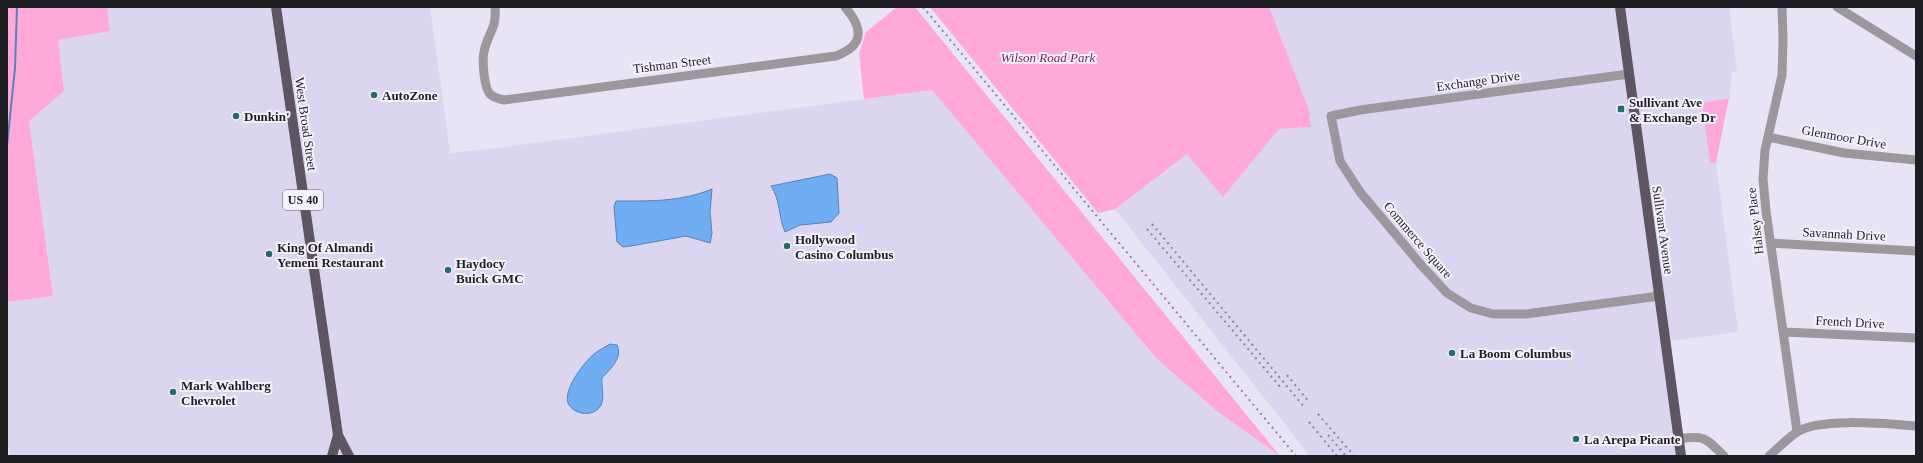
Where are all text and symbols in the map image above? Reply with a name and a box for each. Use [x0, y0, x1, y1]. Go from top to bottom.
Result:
park label: Wilson Road Park [1001, 50, 1096, 65]
street label: Tishman Street [632, 52, 712, 76]
street label: Exchange Drive [1435, 68, 1521, 94]
street label: West Broad Street [292, 76, 320, 172]
place label: AutoZone [382, 88, 438, 103]
marker: AutoZone [369, 90, 379, 100]
place label: Sullivant Ave & Exchange Dr [1629, 95, 1716, 125]
marker: Sullivant Ave & Exchange Dr [1616, 104, 1626, 114]
place label: Dunkin' [244, 109, 290, 124]
marker: Dunkin' [231, 111, 241, 121]
street label: Glenmoor Drive [1801, 122, 1888, 152]
street label: Sullivant Avenue [1649, 185, 1677, 275]
street label: Halsey Place [1743, 186, 1767, 255]
road number: US 40 [283, 190, 323, 210]
street label: Commerce Square [1381, 199, 1455, 281]
street label: Savannah Drive [1802, 224, 1886, 244]
place label: Hollywood Casino Columbus [795, 232, 894, 262]
place label: King Of Almandi Yemeni Restaurant [277, 240, 384, 270]
marker: Hollywood Casino Columbus [782, 241, 792, 251]
marker: King Of Almandi Yemeni Restaurant [264, 249, 274, 259]
place label: Haydocy Buick GMC [456, 256, 524, 286]
marker: Haydocy Buick GMC [443, 265, 453, 275]
street label: French Drive [1815, 313, 1885, 331]
place label: La Boom Columbus [1460, 346, 1571, 361]
marker: La Boom Columbus [1447, 348, 1457, 358]
place label: Mark Wahlberg Chevrolet [181, 378, 271, 408]
marker: Mark Wahlberg Chevrolet [168, 387, 178, 397]
place label: La Arepa Picante [1584, 432, 1681, 447]
marker: La Arepa Picante [1571, 434, 1581, 444]

